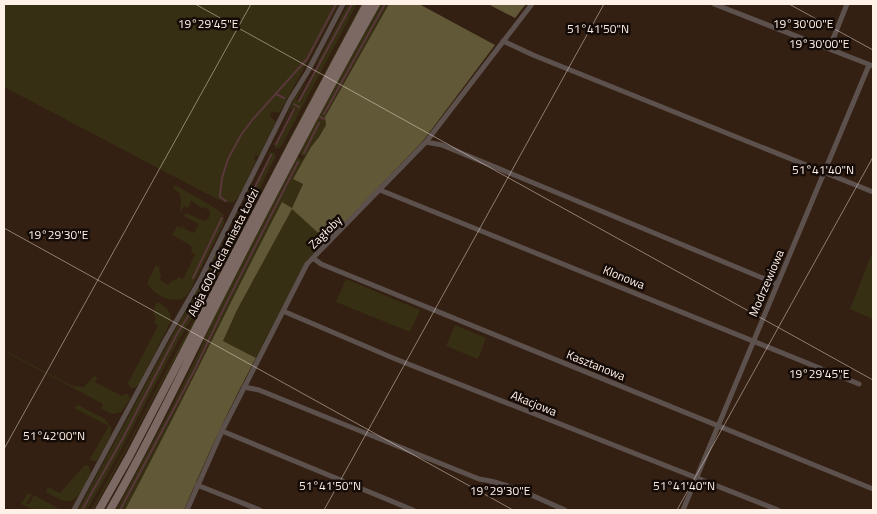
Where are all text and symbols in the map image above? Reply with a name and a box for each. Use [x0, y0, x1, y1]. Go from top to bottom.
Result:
text: 19°29'45"E [178, 14, 239, 33]
text: 19°30'00"E [773, 14, 834, 33]
text: 51°41'50"N [567, 19, 629, 38]
text: 19°30'00"E [789, 34, 850, 53]
text: 51°41'40"N [792, 160, 854, 179]
street label: Aleja 600-lecia miasta Łodzi [182, 185, 264, 319]
street label: Zagłoby [304, 211, 346, 253]
text: 19°29'30"E [28, 225, 89, 244]
street label: Modrzewiowa [743, 246, 789, 320]
street label: Klonowa [600, 260, 648, 294]
street label: Kasztanowa [564, 345, 628, 385]
text: 19°29'45"E [789, 364, 850, 383]
street label: Akacjowa [508, 385, 560, 421]
text: 51°42'00"N [23, 426, 85, 445]
text: 51°41'50"N [299, 476, 361, 495]
text: 51°41'40"N [653, 476, 715, 495]
text: 19°29'30"E [470, 481, 531, 500]

